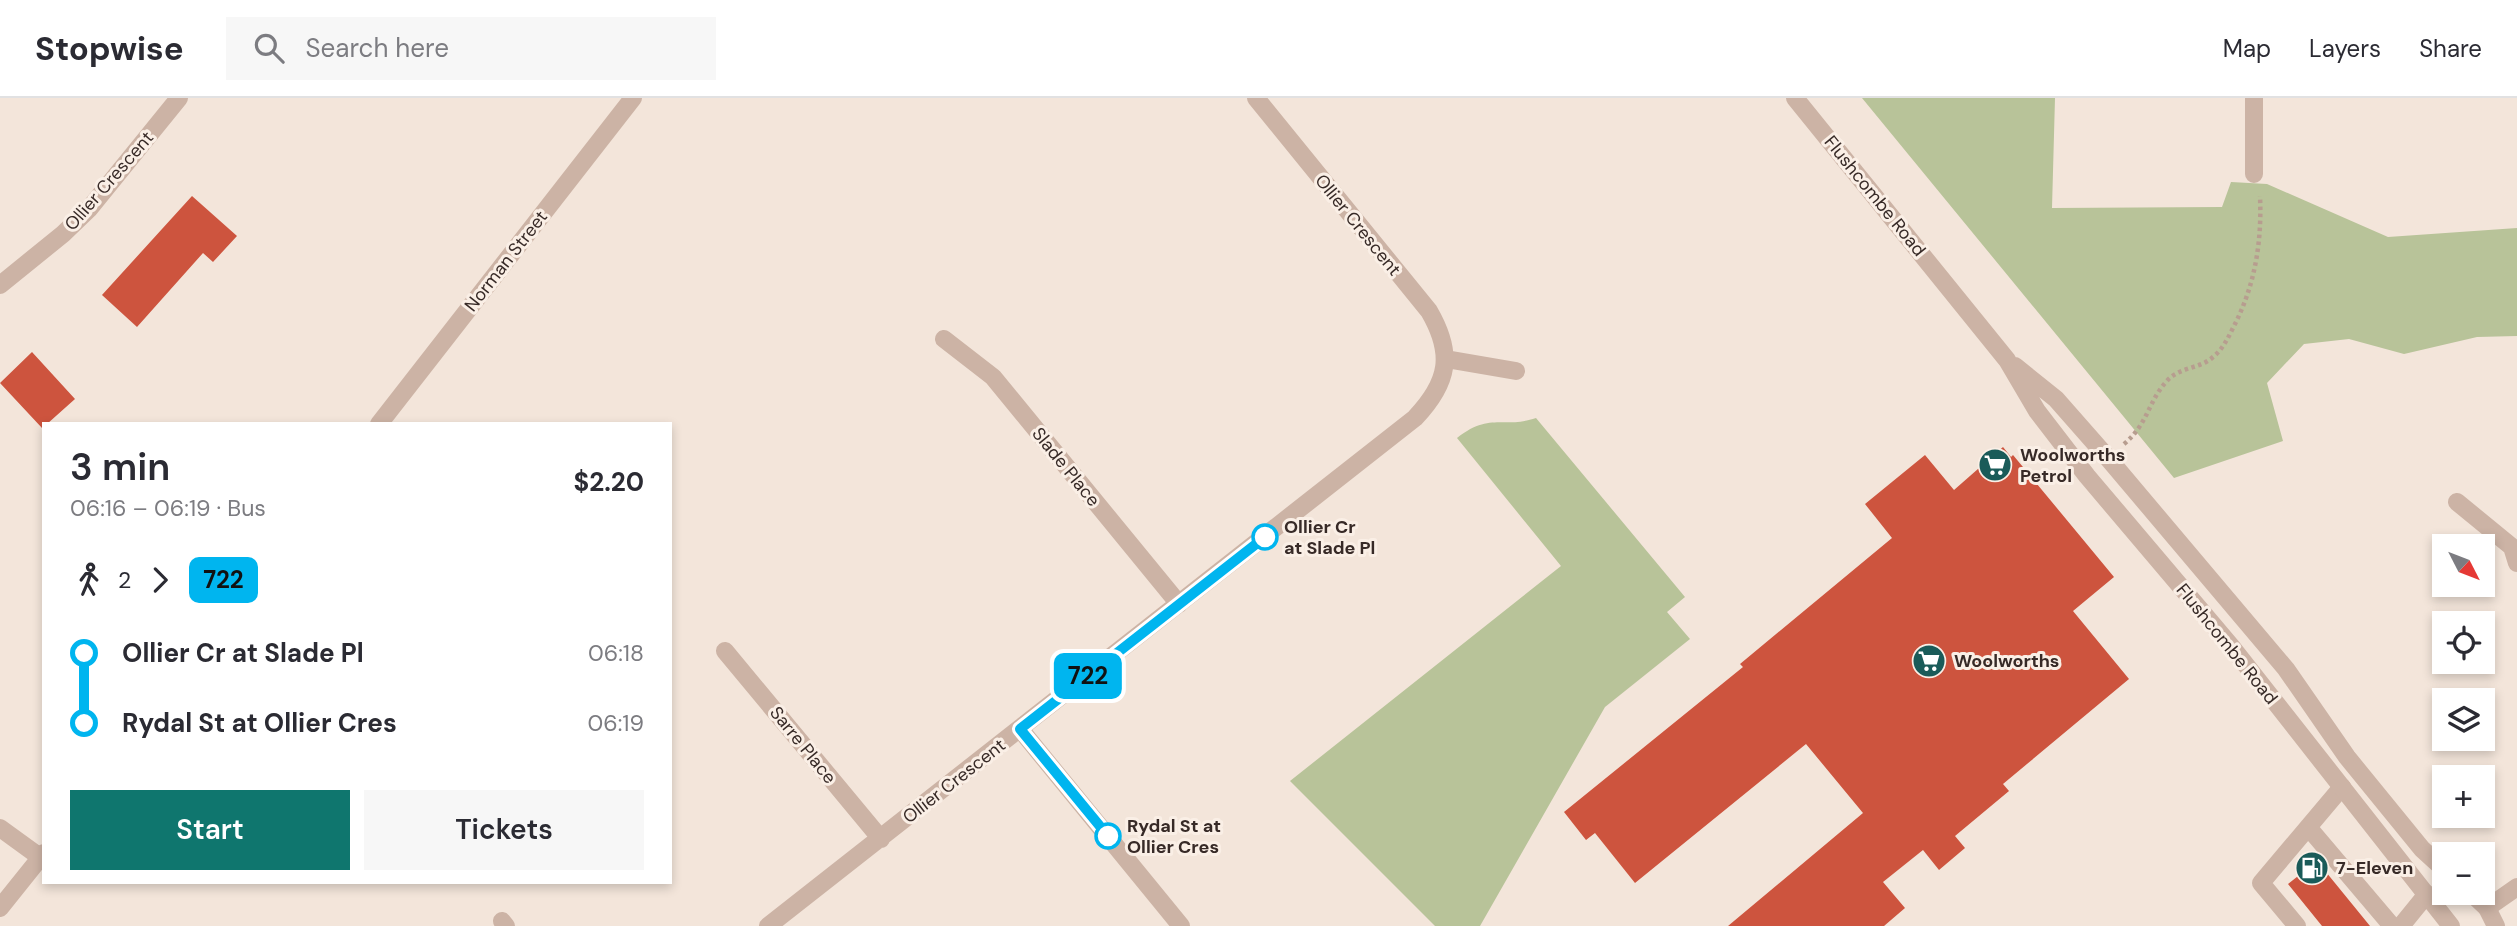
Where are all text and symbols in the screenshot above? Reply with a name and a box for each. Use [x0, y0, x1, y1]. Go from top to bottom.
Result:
search box [226, 17, 716, 80]
text: Stopwise [35, 27, 184, 70]
icon: search [250, 29, 288, 67]
text: Search here [306, 31, 449, 65]
text: Map [2223, 33, 2271, 64]
text: Layers [2309, 33, 2381, 64]
text: Share [2419, 33, 2482, 64]
street label: Ollier Crescent [59, 126, 159, 236]
street label: Flushcombe Road [1819, 131, 1931, 261]
street label: Ollier Crescent [1310, 169, 1406, 281]
street label: Norman Street [459, 206, 553, 316]
street label: Slade Place [1027, 422, 1105, 512]
text: 3 min [70, 442, 170, 492]
place label: Woolworths Petrol [2020, 443, 2125, 488]
supermarket icon: Woolworths Petrol [1976, 446, 2014, 484]
text: $2.20 [574, 465, 644, 499]
text: 06:16 – 06:19 · Bus [70, 493, 266, 523]
place label: Ollier Cr at Slade Pl [1284, 515, 1375, 560]
marker: Ollier Cr at Slade Pl [1252, 524, 1278, 550]
north arrow [2432, 534, 2496, 597]
map controls [2432, 534, 2495, 905]
icon: walk [70, 561, 108, 599]
icon: forward [141, 561, 179, 599]
text: 722 [203, 564, 244, 595]
text: 2 [118, 565, 131, 595]
street label: Flushcombe Road [2171, 579, 2283, 709]
button: locate [2432, 611, 2495, 674]
text: Ollier Cr at Slade Pl [122, 636, 364, 670]
text: 06:18 [588, 638, 644, 668]
supermarket icon: Woolworths [1910, 642, 1948, 680]
place label: Woolworths [1954, 649, 2059, 673]
line badge: 722 [1048, 653, 1128, 699]
text: 722 [1068, 660, 1108, 691]
button: layers [2432, 688, 2495, 751]
street label: Sarre Place [764, 701, 842, 789]
text: Rydal St at Ollier Cres [122, 706, 397, 740]
text: 06:19 [588, 708, 644, 738]
street label: Ollier Crescent [898, 733, 1010, 829]
button: + [2432, 765, 2495, 828]
button: Start [70, 790, 350, 870]
button: Tickets [364, 790, 644, 870]
place label: Rydal St at Ollier Cres [1127, 814, 1221, 859]
marker: Rydal St at Ollier Cres [1095, 823, 1121, 849]
button: − [2432, 842, 2495, 905]
fuel station icon: 7-Eleven [2293, 849, 2331, 887]
place label: 7-Eleven [2336, 856, 2413, 880]

